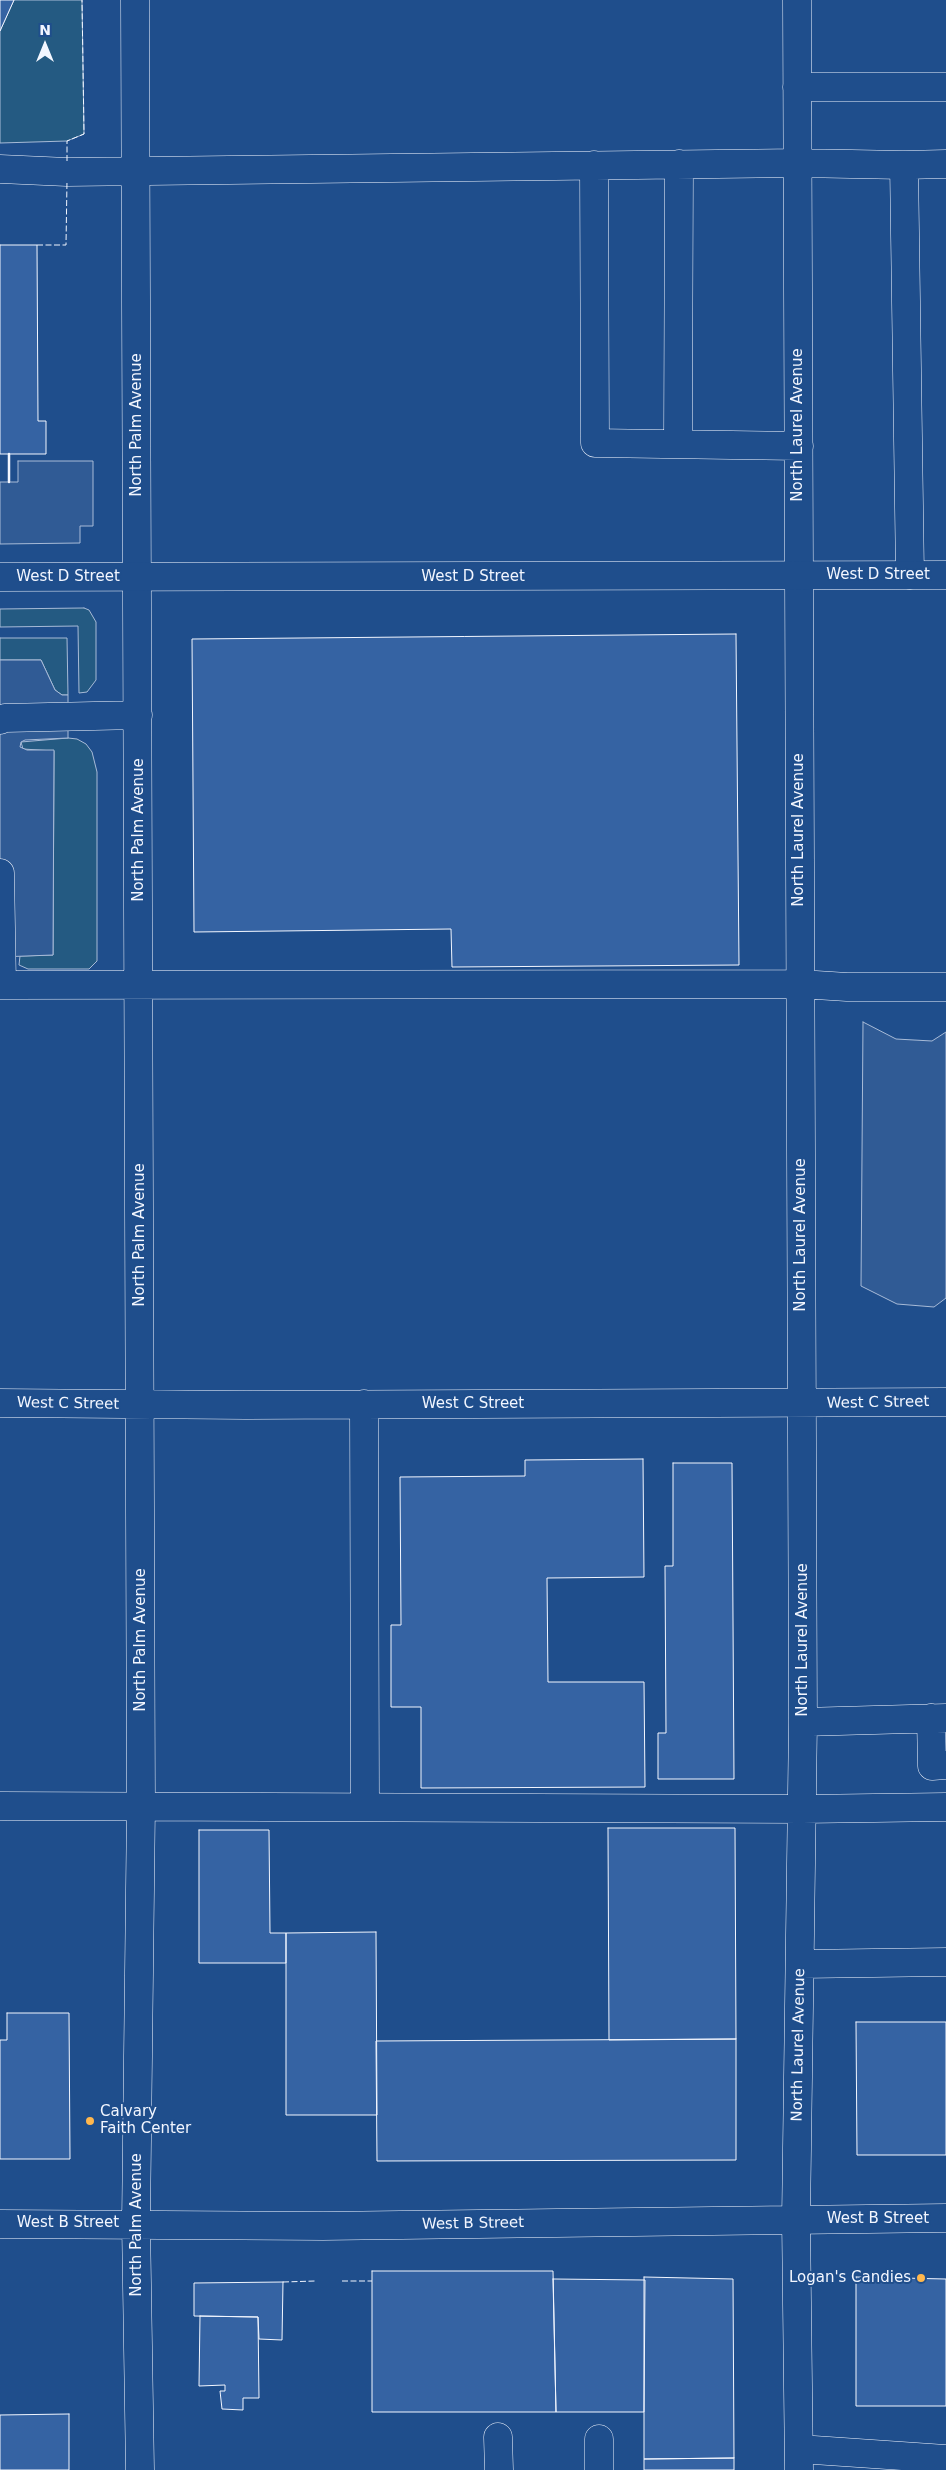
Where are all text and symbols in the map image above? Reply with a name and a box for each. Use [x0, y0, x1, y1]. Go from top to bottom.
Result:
north arrow [20, 20, 70, 70]
text: N [39, 22, 51, 38]
street label: North Laurel Avenue [789, 348, 807, 502]
street label: North Palm Avenue [128, 353, 146, 497]
street label: West D Street [826, 566, 930, 584]
street label: West D Street [16, 568, 120, 586]
street label: West D Street [421, 568, 525, 586]
street label: North Laurel Avenue [790, 753, 808, 907]
street label: North Palm Avenue [130, 758, 148, 902]
street label: North Laurel Avenue [792, 1158, 810, 1312]
street label: North Palm Avenue [131, 1163, 149, 1307]
street label: West C Street [827, 1393, 929, 1413]
street label: West C Street [17, 1394, 119, 1414]
street label: West C Street [422, 1395, 524, 1413]
street label: North Laurel Avenue [794, 1563, 812, 1717]
street label: North Palm Avenue [132, 1568, 150, 1712]
street label: North Laurel Avenue [789, 1968, 809, 2122]
place label: Calvary Faith Center [100, 2103, 191, 2138]
marker: Calvary Faith Center [84, 2115, 96, 2127]
street label: North Palm Avenue [128, 2153, 146, 2297]
street label: West B Street [827, 2210, 929, 2228]
street label: West B Street [17, 2214, 119, 2232]
street label: West B Street [422, 2214, 524, 2234]
place label: Logan's Candies [789, 2269, 911, 2287]
marker: Logan's Candies [915, 2272, 927, 2284]

